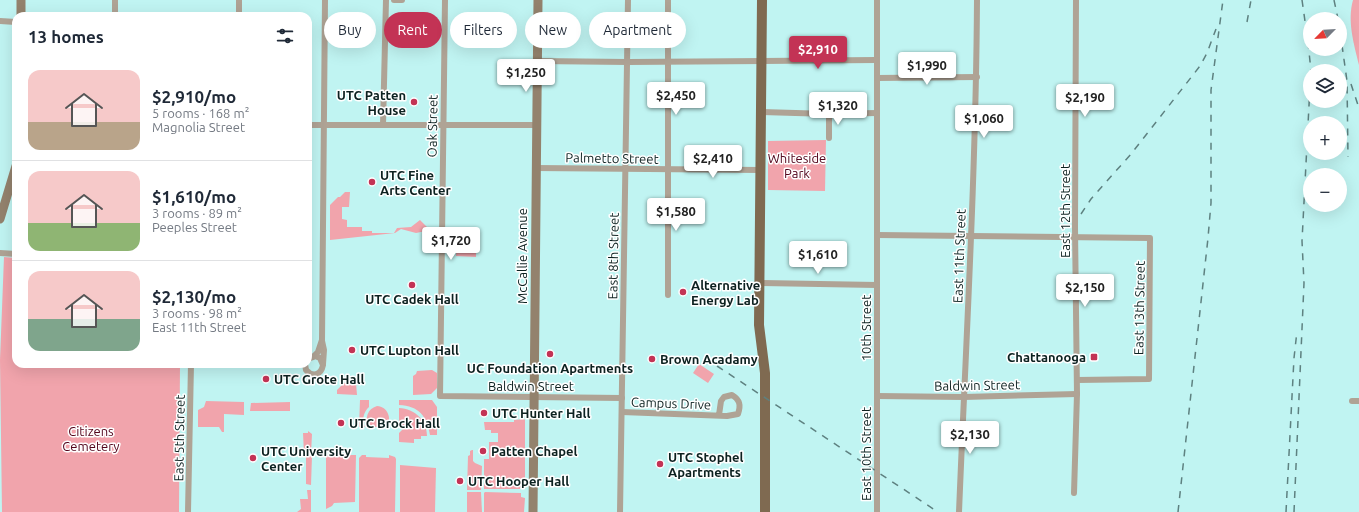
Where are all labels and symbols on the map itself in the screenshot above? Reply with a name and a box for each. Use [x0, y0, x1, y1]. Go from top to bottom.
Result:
north arrow [1303, 12, 1347, 56]
pin: $2,910 [785, 36, 851, 70]
pin: $1,990 [894, 52, 960, 86]
pin: $1,250 [493, 59, 559, 93]
pin: $2,450 [643, 82, 709, 116]
pin: $2,190 [1052, 84, 1118, 118]
place label: UTC Patten House [337, 88, 406, 117]
pin: $1,320 [805, 92, 871, 126]
street label: Oak Street [424, 95, 440, 157]
marker: UTC Patten House [409, 97, 419, 107]
pin: $1,060 [951, 105, 1017, 139]
pin: $2,410 [680, 145, 746, 179]
street label: Palmetto Street [565, 150, 659, 166]
park label: Whiteside Park [768, 151, 826, 180]
street label: East 12th Street [1058, 164, 1072, 258]
place label: UTC Fine Arts Center [380, 168, 451, 197]
marker: UTC Fine Arts Center [367, 177, 377, 187]
pin: $1,580 [643, 198, 709, 232]
street label: McCallie Avenue [515, 208, 529, 304]
street label: East 11th Street [950, 209, 968, 303]
street label: East 8th Street [605, 212, 621, 300]
pin: $1,720 [418, 227, 484, 261]
pin: $1,610 [785, 241, 851, 275]
street label: East 13th Street [1131, 261, 1147, 355]
pin: $2,150 [1052, 274, 1118, 308]
place label: Alternative Energy Lab [691, 278, 760, 307]
marker: UTC Cadek Hall [407, 280, 417, 290]
marker: Alternative Energy Lab [678, 287, 688, 297]
place label: UTC Cadek Hall [365, 292, 459, 306]
street label: 10th Street [859, 295, 873, 361]
place label: UTC Lupton Hall [360, 343, 459, 357]
marker: UTC Lupton Hall [347, 345, 357, 355]
marker: UC Foundation Apartments [545, 349, 555, 359]
place label: Chattanooga [1007, 350, 1086, 364]
place label: Brown Acadamy [660, 352, 758, 366]
marker: Chattanooga [1089, 352, 1099, 362]
marker: Brown Acadamy [647, 354, 657, 364]
place label: UC Foundation Apartments [467, 361, 633, 375]
place label: UTC Grote Hall [274, 372, 364, 386]
marker: UTC Grote Hall [261, 374, 271, 384]
street label: Baldwin Street [934, 377, 1020, 393]
street label: Baldwin Street [488, 379, 574, 393]
street label: East 5th Street [171, 394, 187, 482]
street label: Campus Drive [631, 395, 711, 411]
place label: UTC Hunter Hall [492, 406, 590, 420]
street label: East 10th Street [859, 407, 873, 501]
marker: UTC Hunter Hall [479, 408, 489, 418]
place label: UTC Brock Hall [349, 416, 440, 430]
marker: UTC Brock Hall [336, 418, 346, 428]
pin: $2,130 [937, 421, 1003, 455]
park label: Citizens Cemetery [62, 424, 120, 453]
place label: UTC University Center [261, 444, 351, 473]
place label: Patten Chapel [491, 444, 577, 458]
marker: Patten Chapel [478, 446, 488, 456]
place label: UTC Stophel Apartments [668, 450, 744, 479]
marker: UTC University Center [248, 453, 258, 463]
marker: UTC Stophel Apartments [655, 459, 665, 469]
place label: UTC Hooper Hall [468, 474, 569, 488]
marker: UTC Hooper Hall [455, 476, 465, 486]

